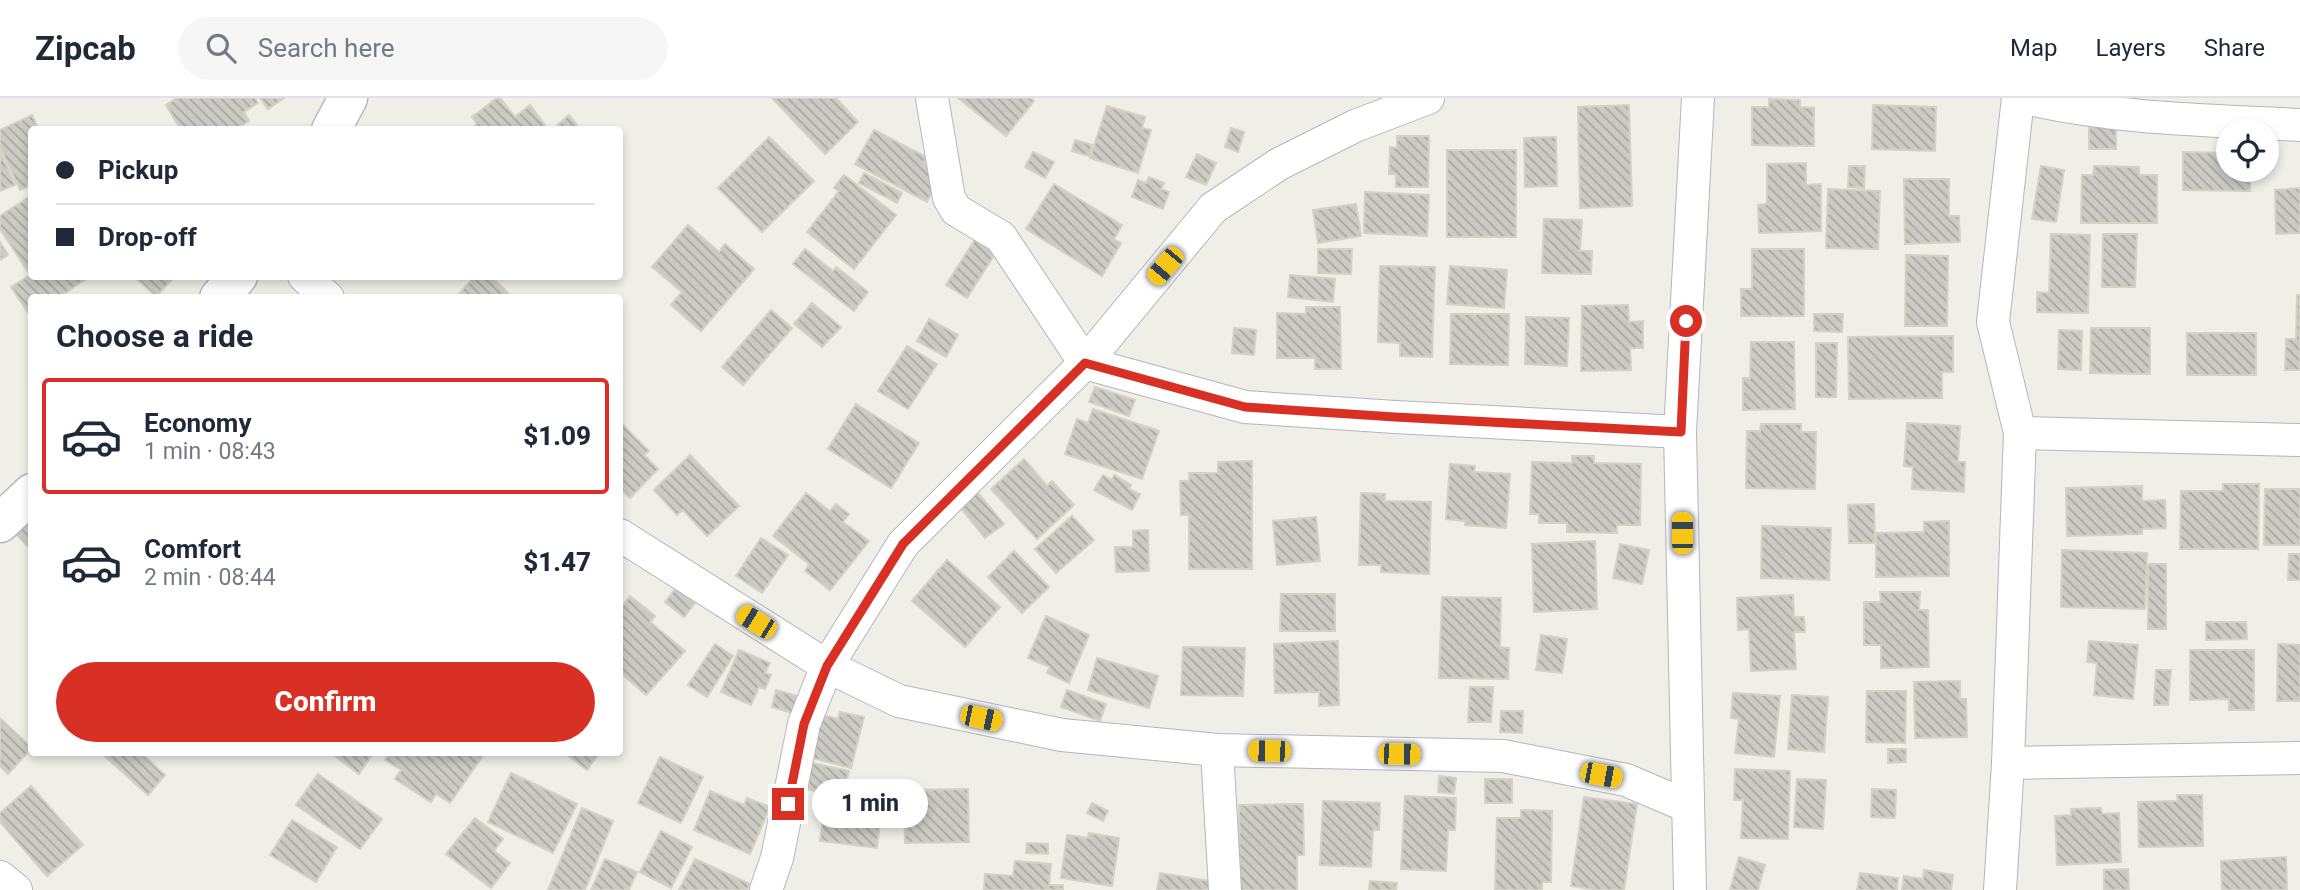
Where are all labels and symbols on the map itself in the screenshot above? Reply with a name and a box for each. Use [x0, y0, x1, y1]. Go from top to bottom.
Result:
car [1144, 243, 1187, 289]
route start [1670, 305, 1702, 337]
car [1672, 512, 1693, 554]
car [733, 602, 780, 642]
car [959, 703, 1004, 733]
car [1248, 740, 1291, 762]
car [1378, 743, 1421, 765]
car [1579, 761, 1624, 789]
callout: 1 min [812, 780, 928, 828]
route end [772, 788, 804, 820]

